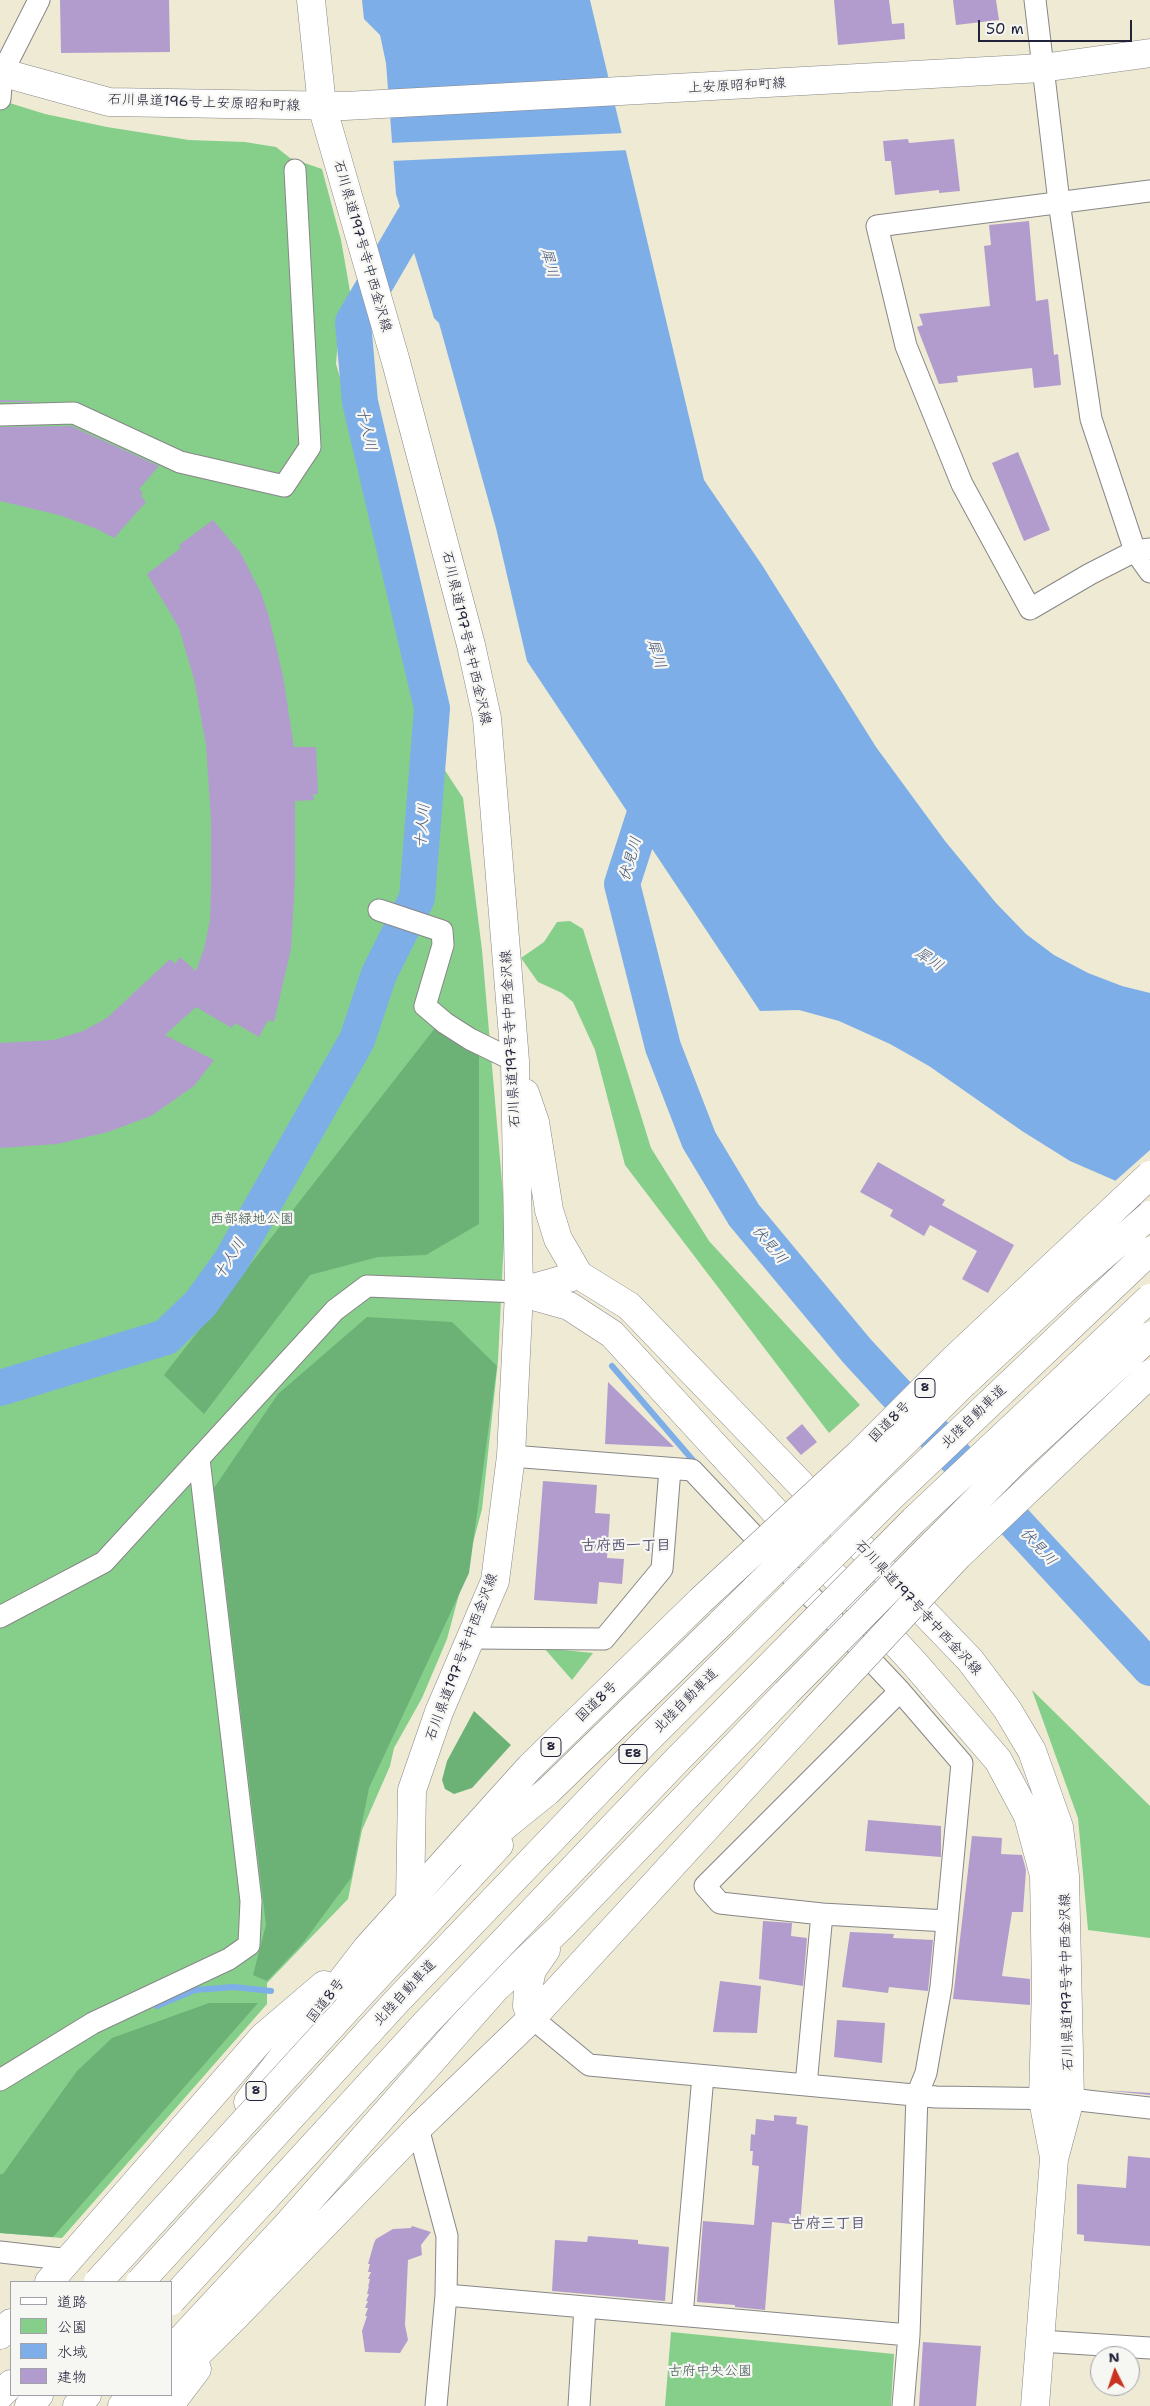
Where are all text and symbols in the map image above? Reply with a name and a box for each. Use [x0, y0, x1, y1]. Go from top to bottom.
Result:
scale bar [980, 10, 1134, 42]
text: 50 m [986, 19, 1024, 39]
street label: 上安原昭和町線 [688, 75, 786, 97]
street label: 石川県道196号上安原昭和町線 [107, 91, 301, 115]
street label: 石川県道197号寺中西金沢線 [329, 158, 395, 334]
water label: 犀川 [537, 246, 561, 280]
water label: 十人川 [352, 405, 380, 453]
street label: 石川県道197号寺中西金沢線 [438, 549, 494, 727]
water label: 犀川 [643, 637, 669, 671]
water label: 十人川 [412, 803, 434, 849]
water label: 伏見川 [616, 835, 646, 883]
water label: 犀川 [912, 944, 946, 976]
street label: 石川県道197号寺中西金沢線 [498, 950, 524, 1128]
park label: 西部緑地公園 [210, 1211, 294, 1227]
water label: 伏見川 [748, 1222, 790, 1268]
water label: 十人川 [210, 1235, 250, 1283]
road number: 8 [915, 1379, 935, 1398]
street label: 北陸自動車道 [938, 1382, 1010, 1452]
street label: 国道8号 [866, 1398, 914, 1446]
water label: 伏見川 [1016, 1524, 1060, 1570]
district label: 古府西一丁目 [581, 1537, 671, 1555]
street label: 石川県道197号寺中西金沢線 [851, 1537, 985, 1679]
street label: 石川県道197号寺中西金沢線 [422, 1571, 502, 1743]
street label: 北陸自動車道 [650, 1665, 722, 1737]
street label: 国道8号 [573, 1678, 621, 1726]
road number: 8 [541, 1738, 561, 1756]
road number: E8 [619, 1745, 647, 1764]
street label: 石川県道197号寺中西金沢線 [1057, 1893, 1077, 2071]
street label: 北陸自動車道 [370, 1957, 440, 2029]
street label: 国道8号 [303, 1975, 349, 2027]
road number: 8 [246, 2082, 266, 2100]
district label: 古府三丁目 [791, 2215, 865, 2233]
legend [10, 2281, 172, 2396]
text: 道路 [57, 2292, 87, 2312]
text: 公園 [57, 2317, 87, 2337]
text: 水域 [57, 2342, 87, 2362]
north arrow [1090, 2346, 1140, 2396]
text: N [1108, 2348, 1120, 2366]
park label: 古府中央公園 [668, 2363, 752, 2379]
text: 建物 [57, 2367, 87, 2387]

